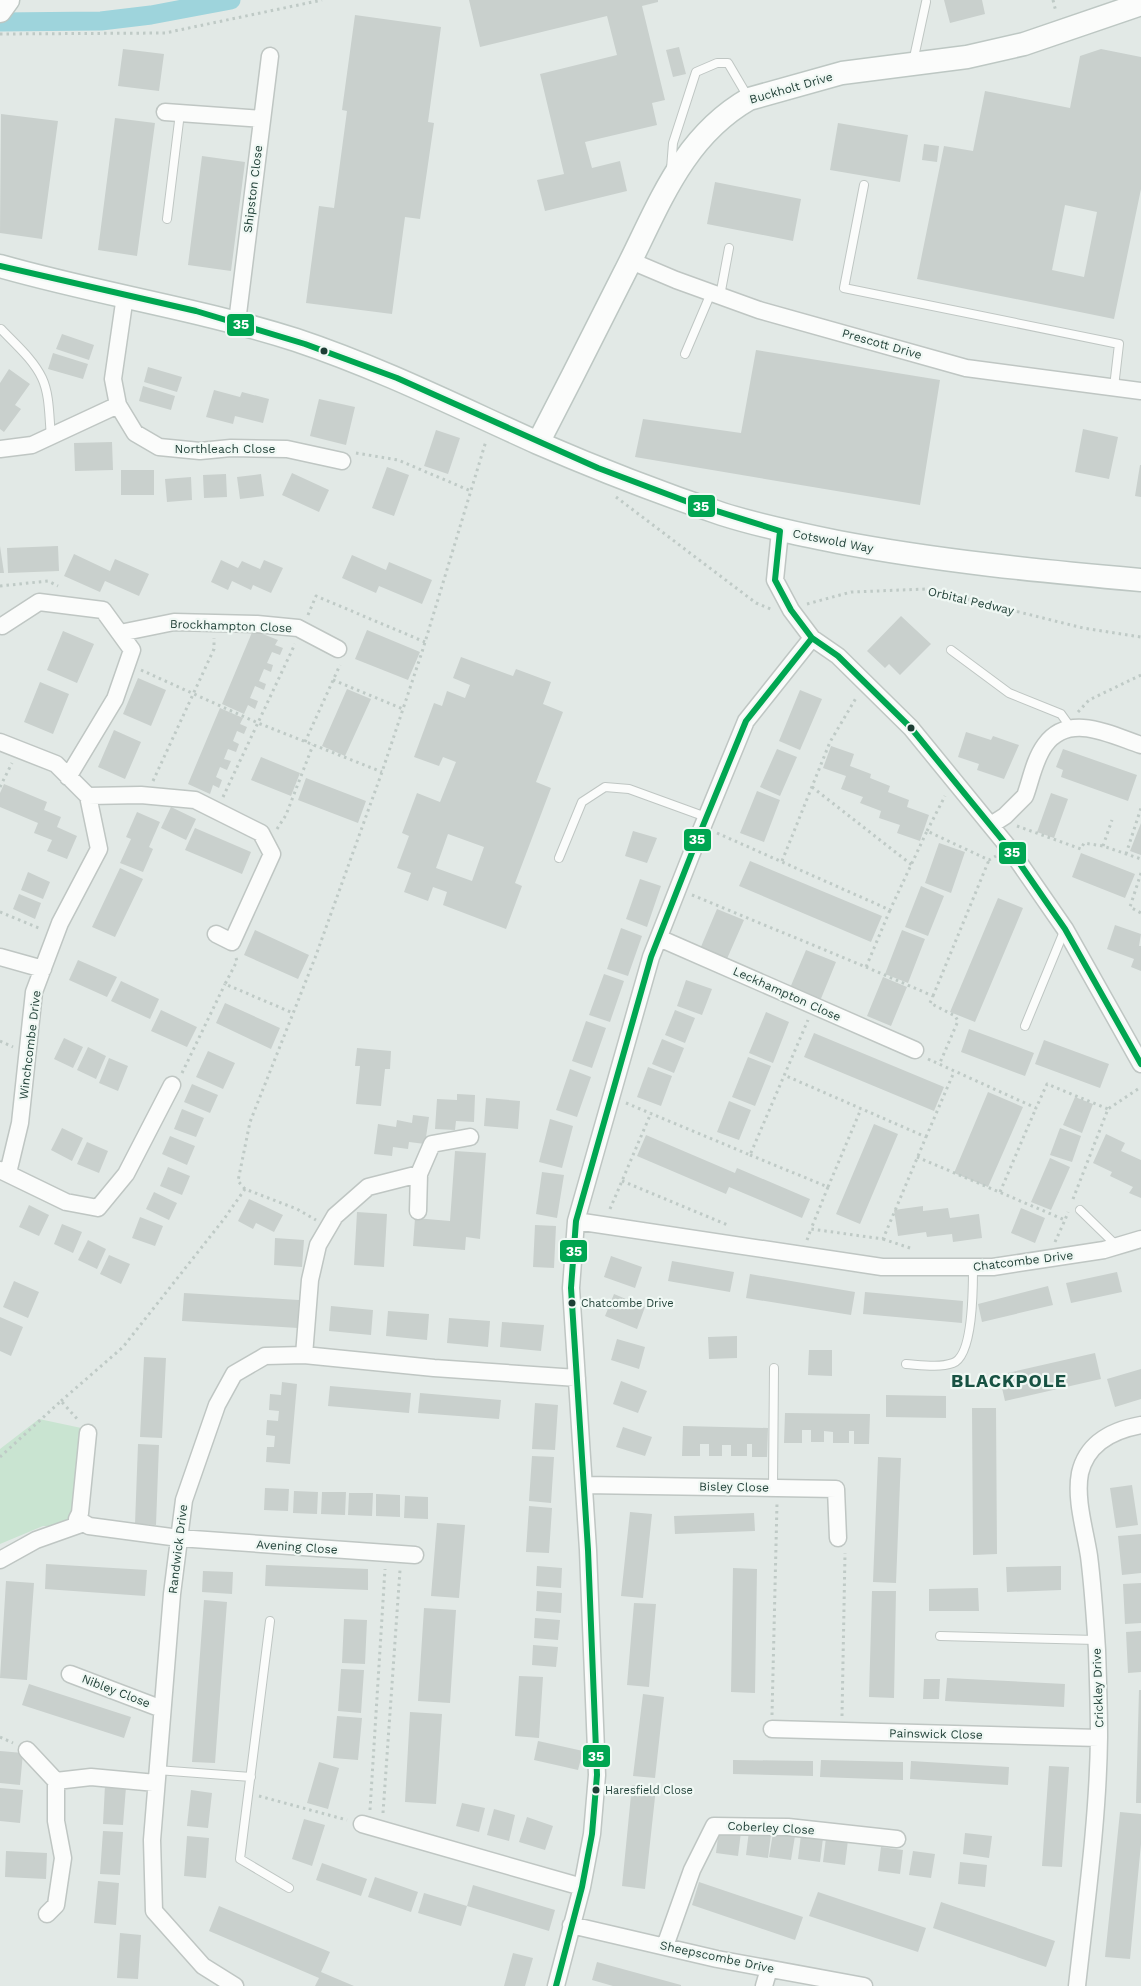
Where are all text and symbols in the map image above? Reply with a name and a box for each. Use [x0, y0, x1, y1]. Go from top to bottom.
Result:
street label: Buckholt Drive [748, 69, 834, 107]
street label: Shipston Close [241, 144, 265, 234]
line badge: 35 [226, 313, 255, 337]
text: 35 [233, 316, 249, 332]
street label: Prescott Drive [841, 326, 924, 362]
unlabelled marker [319, 346, 329, 356]
street label: Northleach Close [175, 442, 276, 456]
line badge: 35 [687, 494, 716, 518]
text: 35 [693, 498, 709, 514]
street label: Cotswold Way [791, 526, 875, 556]
street label: Orbital Pedway [927, 584, 1016, 618]
street label: Brockhampton Close [170, 617, 293, 635]
unlabelled marker [906, 723, 916, 733]
line badge: 35 [683, 828, 712, 852]
text: 35 [689, 831, 705, 847]
line badge: 35 [998, 841, 1027, 865]
text: 35 [1004, 844, 1020, 860]
street label: Leckhampton Close [731, 964, 843, 1024]
street label: Winchcombe Drive [16, 989, 44, 1100]
line badge: 35 [559, 1239, 588, 1263]
text: 35 [566, 1243, 582, 1259]
street label: Chatcombe Drive [972, 1248, 1074, 1274]
place label: Chatcombe Drive [581, 1297, 674, 1310]
marker: Chatcombe Drive [567, 1298, 577, 1308]
district label: BLACKPOLE [951, 1370, 1067, 1391]
street label: Bisley Close [699, 1479, 769, 1495]
street label: Randwick Drive [166, 1503, 190, 1595]
street label: Avening Close [256, 1537, 338, 1557]
street label: Crickley Drive [1090, 1648, 1106, 1728]
street label: Nibley Close [80, 1672, 152, 1710]
street label: Painswick Close [889, 1726, 983, 1742]
line badge: 35 [582, 1744, 611, 1768]
text: 35 [588, 1748, 604, 1764]
place label: Haresfield Close [605, 1784, 693, 1797]
marker: Haresfield Close [591, 1785, 601, 1795]
street label: Coberley Close [727, 1819, 815, 1837]
street label: Sheepscombe Drive [659, 1938, 776, 1976]

